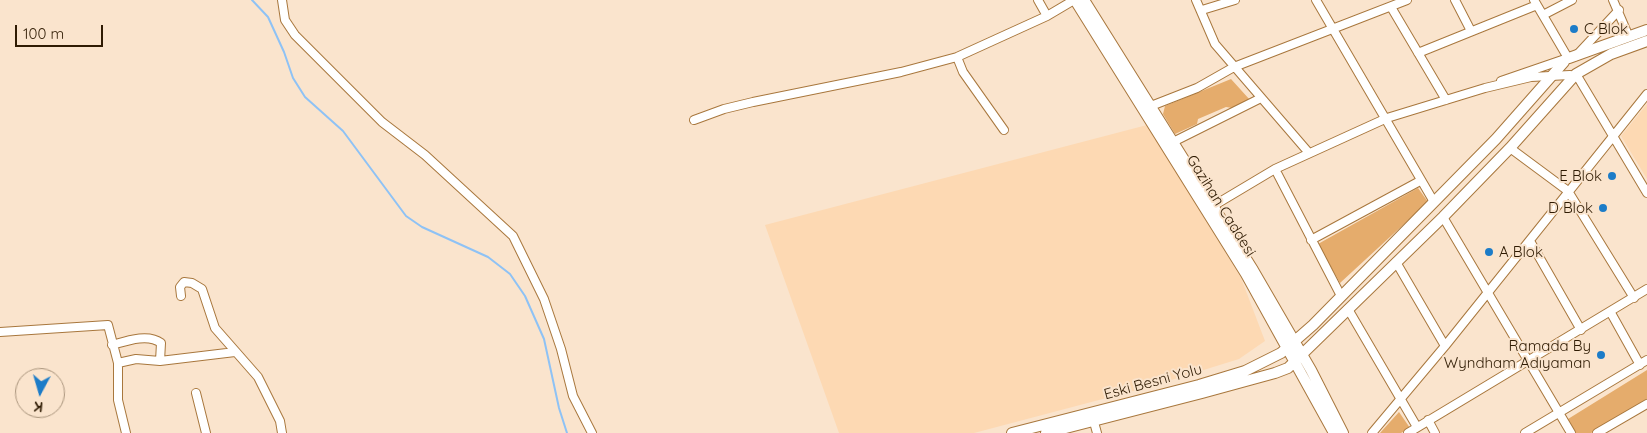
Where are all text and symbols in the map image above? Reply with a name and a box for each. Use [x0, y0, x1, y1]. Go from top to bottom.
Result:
scale bar [18, 15, 105, 47]
place label: C Blok [1584, 20, 1628, 38]
marker: C Blok [1568, 23, 1580, 35]
text: 100 m [23, 24, 64, 43]
street label: Gazihan Caddesi [1183, 152, 1259, 260]
place label: E Blok [1559, 167, 1602, 185]
marker: E Blok [1606, 170, 1618, 182]
place label: D Blok [1548, 199, 1593, 217]
marker: D Blok [1597, 202, 1609, 214]
place label: A Blok [1499, 243, 1543, 261]
marker: A Blok [1483, 246, 1495, 258]
place label: Ramada By Wyndham Adıyaman [1444, 337, 1591, 372]
marker: Ramada By Wyndham Adıyaman [1595, 349, 1607, 361]
street label: Eski Besni Yolu [1102, 360, 1204, 404]
north arrow [15, 368, 65, 418]
text: K [33, 397, 44, 416]

